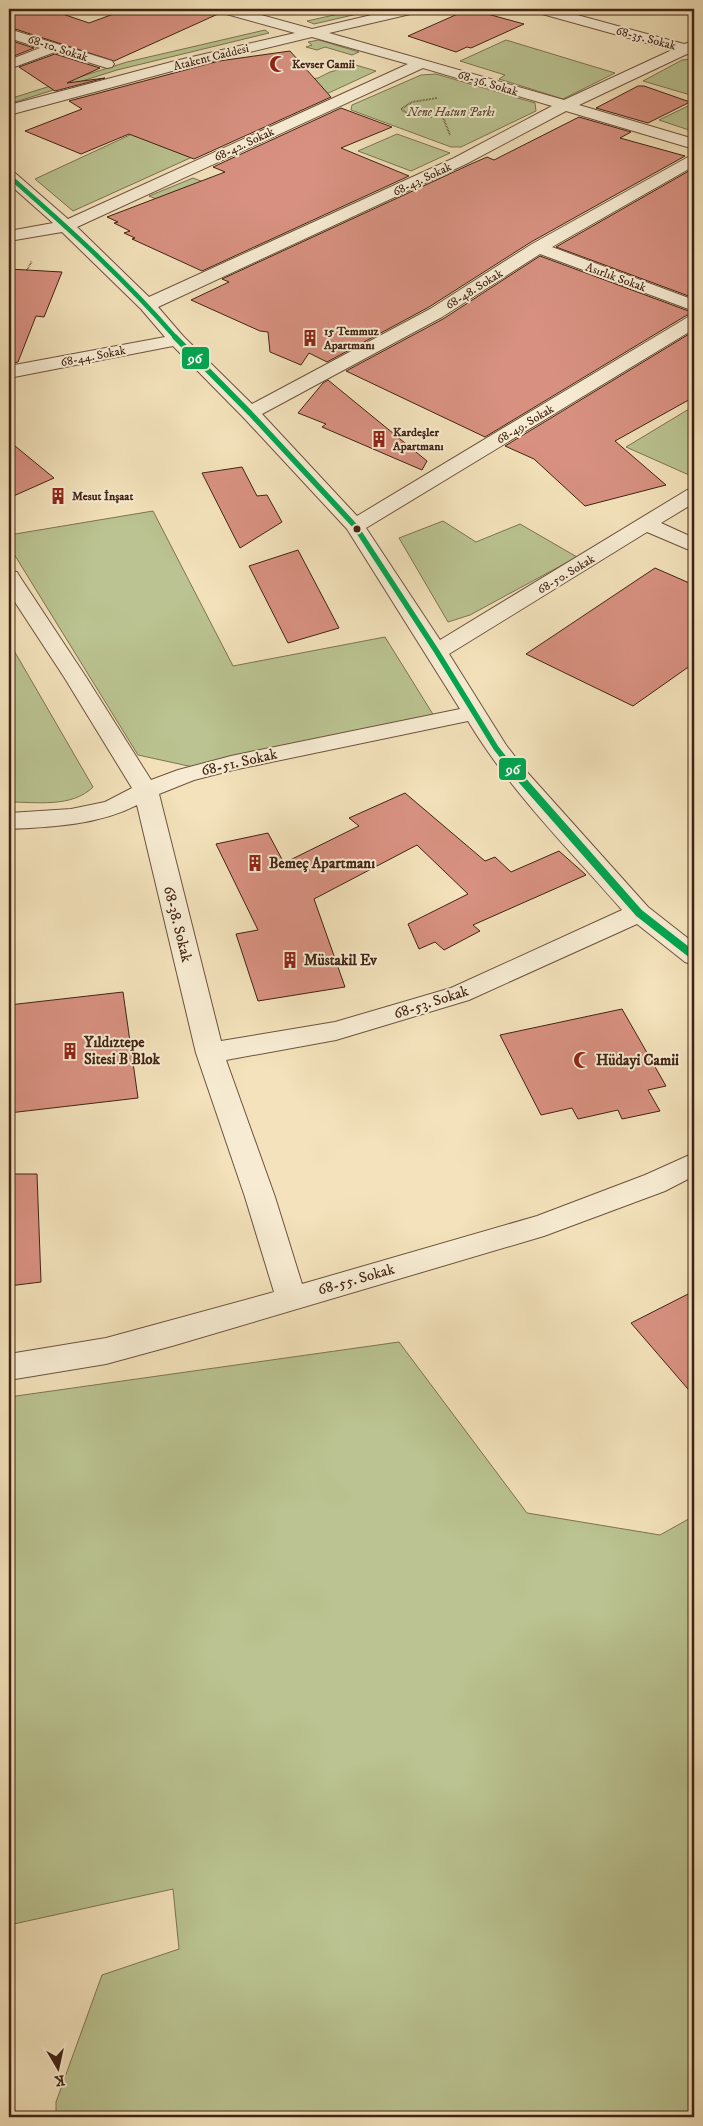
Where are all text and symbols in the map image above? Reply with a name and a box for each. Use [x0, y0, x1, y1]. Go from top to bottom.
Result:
street label: 68-35. Sokak [614, 23, 678, 54]
street label: 68-10. Sokak [26, 32, 90, 65]
street label: Atakent Caddesi [172, 41, 250, 74]
mosque icon: Kevser Camii [268, 54, 288, 74]
place label: Kevser Camii [292, 57, 355, 72]
street label: 68-36. Sokak [456, 67, 520, 100]
park label: Nene Hatun Parkı [406, 105, 495, 120]
street label: 68-42. Sokak [212, 124, 277, 165]
street label: 68-43. Sokak [390, 159, 454, 200]
street label: Asırlık Sokak [583, 260, 648, 295]
street label: 68-48. Sokak [443, 266, 506, 313]
place label: 15 Temmuz Apartmanı [323, 324, 379, 353]
building icon: 15 Temmuz Apartmanı [300, 328, 320, 348]
street label: 68-44. Sokak [59, 343, 127, 370]
line badge: 96 [181, 346, 210, 370]
text: 96 [187, 350, 203, 368]
street label: 68-49. Sokak [494, 401, 557, 447]
place label: Kardeşler Apartmanı [392, 425, 444, 454]
building icon: Kardeşler Apartmanı [369, 429, 389, 449]
building icon: Mesut İnşaat [48, 486, 68, 506]
place label: Mesut İnşaat [72, 489, 133, 504]
unlabelled marker [352, 524, 362, 534]
street label: 68-50. Sokak [535, 551, 598, 597]
street label: 68-51. Sokak [199, 744, 280, 780]
line badge: 96 [498, 757, 527, 781]
text: 96 [505, 761, 521, 779]
building icon: Bemeç Apartmanı [245, 853, 265, 873]
place label: Bemeç Apartmanı [269, 854, 375, 873]
street label: 68-38. Sokak [159, 884, 196, 965]
building icon: Müstakil Ev [280, 950, 300, 970]
place label: Müstakil Ev [304, 951, 377, 970]
street label: 68-53. Sokak [391, 981, 472, 1023]
place label: Yıldıztepe Sitesi B Blok [83, 1033, 161, 1069]
building icon: Yıldıztepe Sitesi B Blok [60, 1041, 80, 1061]
mosque icon: Hüdayi Camii [572, 1050, 592, 1070]
place label: Hüdayi Camii [596, 1051, 679, 1070]
street label: 68-55. Sokak [316, 1259, 397, 1299]
north arrow [32, 2044, 82, 2094]
text: K [52, 2070, 66, 2090]

